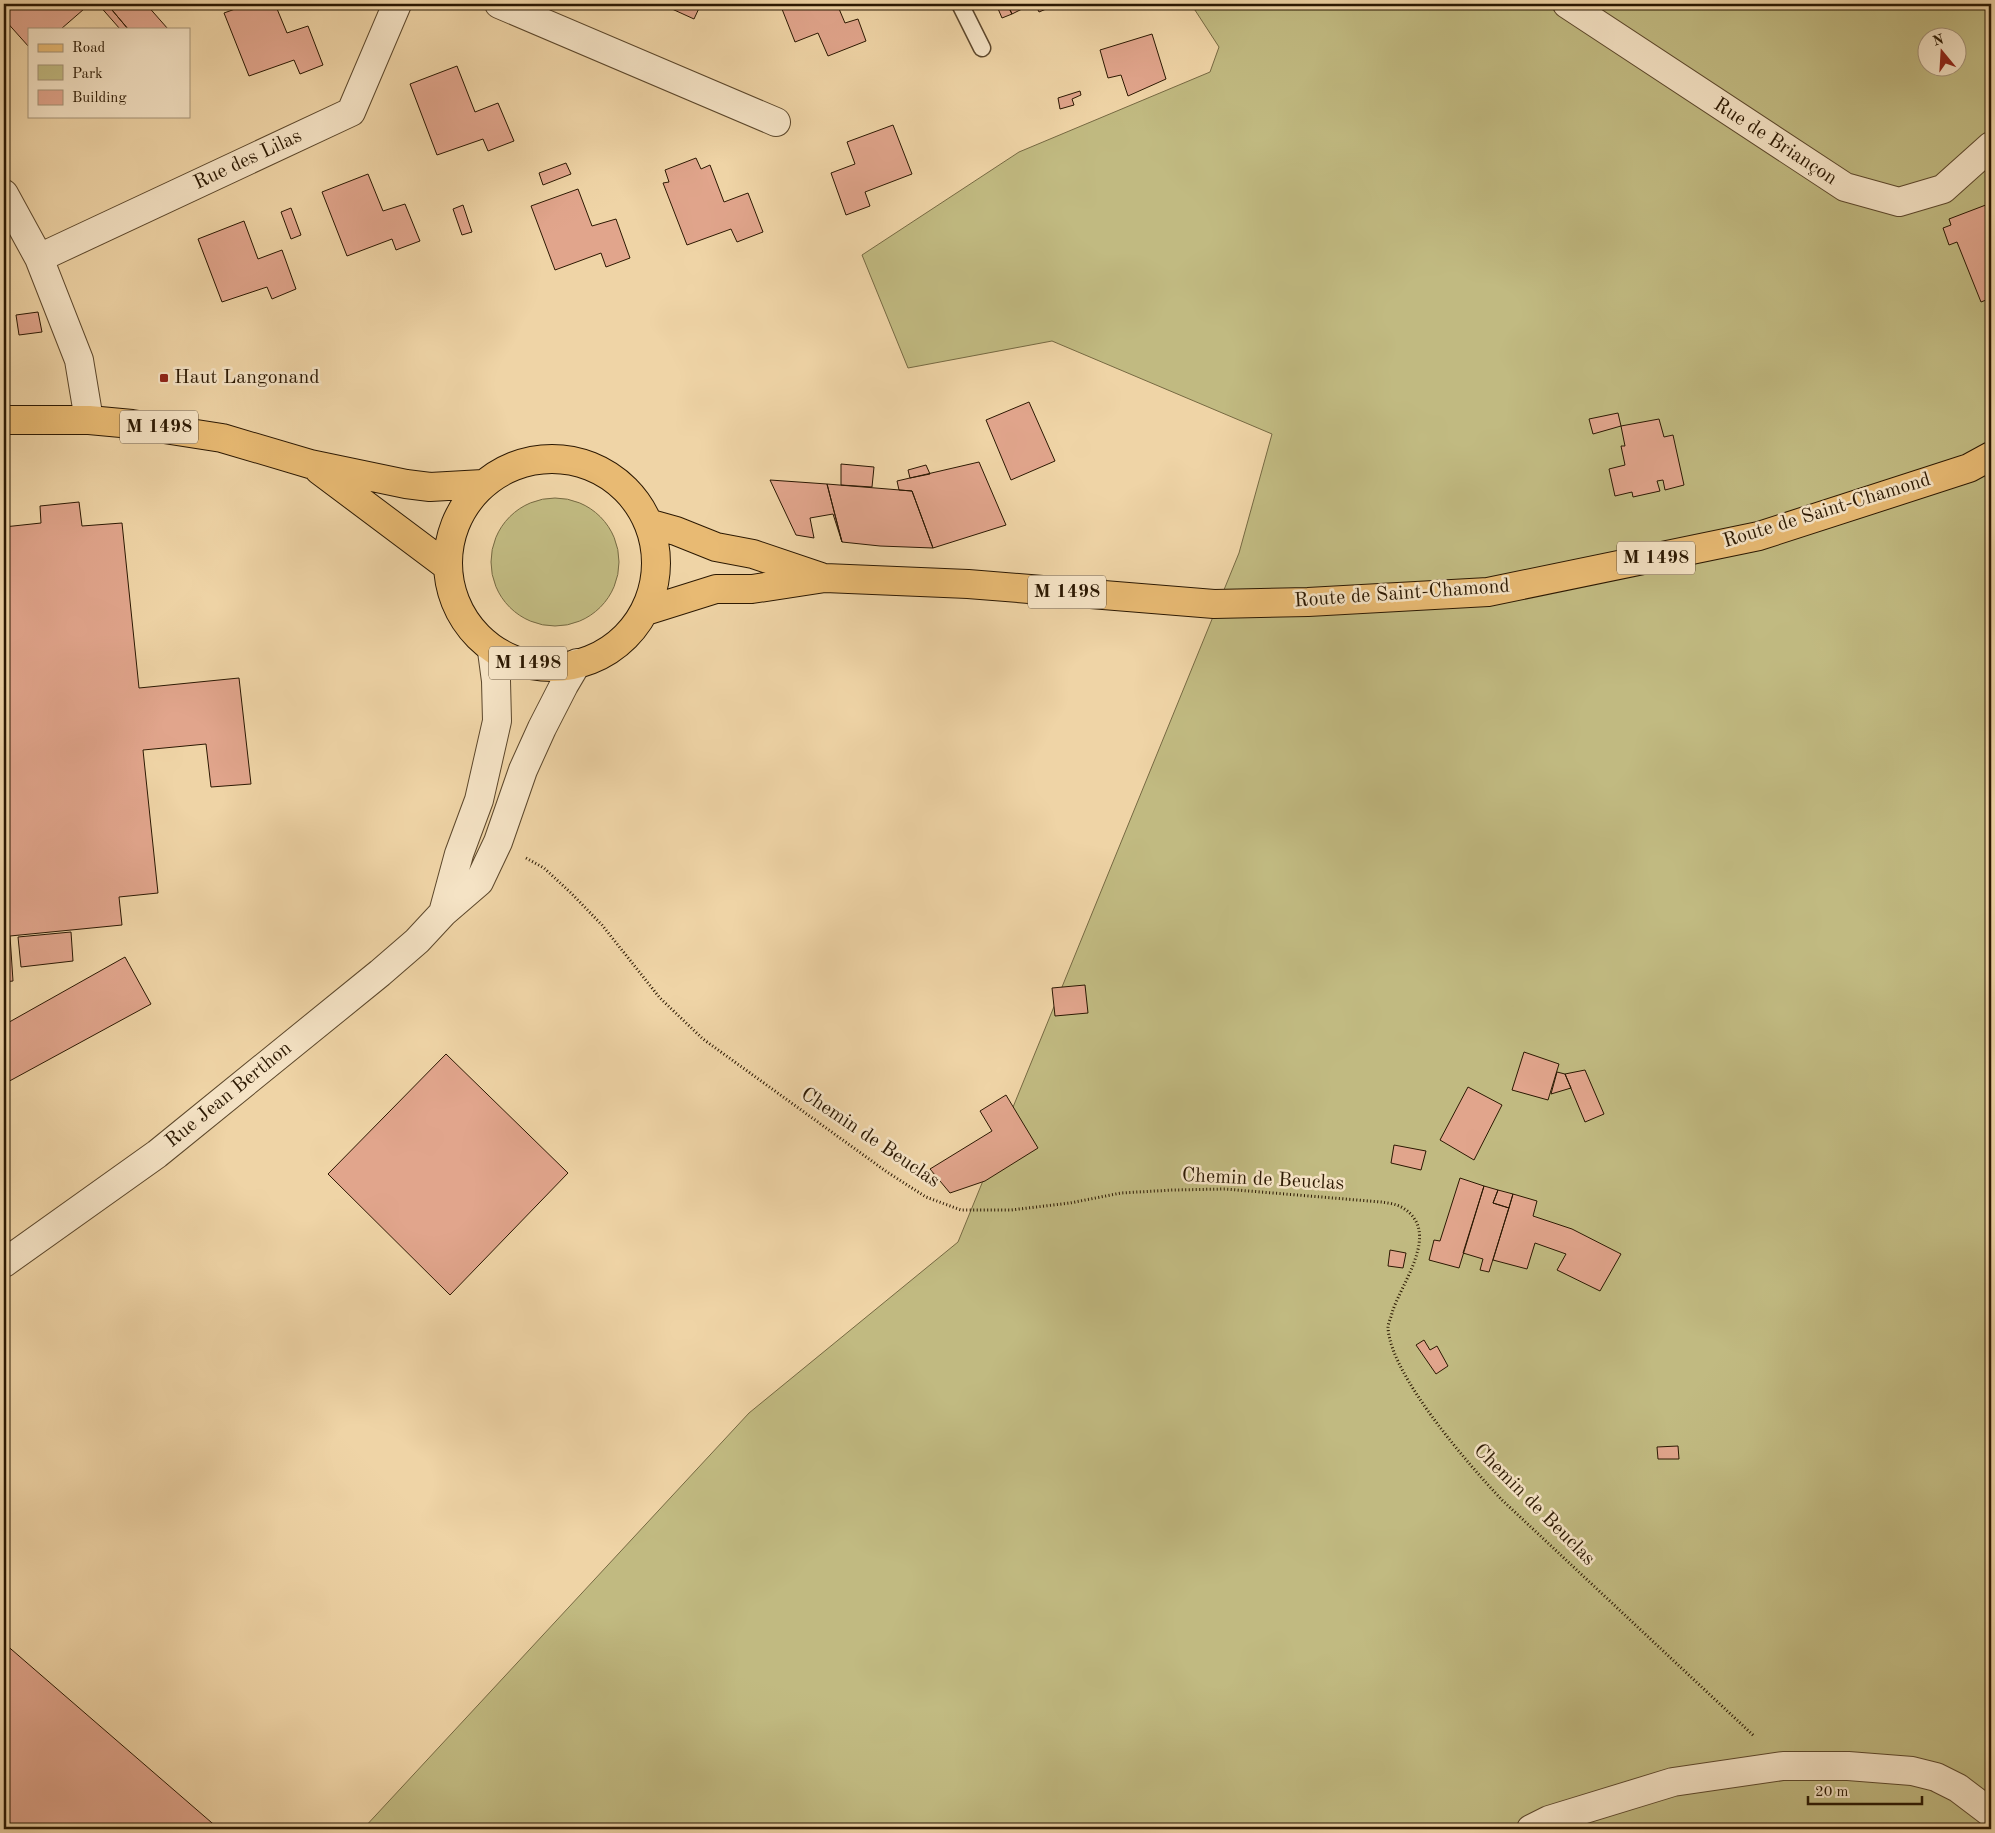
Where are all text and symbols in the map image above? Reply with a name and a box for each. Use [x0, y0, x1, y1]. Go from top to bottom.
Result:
legend [28, 28, 190, 118]
north arrow [1918, 28, 1968, 78]
text: N [1931, 32, 1946, 49]
text: Road [72, 41, 106, 56]
text: Park [72, 67, 103, 82]
text: Building [72, 91, 127, 106]
street label: Rue de Briançon [1710, 95, 1840, 189]
street label: Rue des Lilas [191, 126, 305, 194]
place label: Haut Langonand [174, 368, 320, 388]
marker: Haut Langonand [158, 372, 170, 384]
road number: M 1498 [120, 411, 198, 444]
street label: Route de Saint-Chamond [1721, 470, 1933, 552]
road number: M 1498 [1617, 542, 1695, 574]
road number: M 1498 [1028, 576, 1106, 608]
street label: Route de Saint-Chamond [1294, 576, 1510, 612]
road number: M 1498 [489, 646, 567, 680]
street label: Rue Jean Berthon [162, 1038, 296, 1152]
street label: Chemin de Beuclas [797, 1084, 943, 1192]
street label: Chemin de Beuclas [1181, 1166, 1345, 1194]
street label: Chemin de Beuclas [1469, 1440, 1599, 1570]
scale bar [1808, 1773, 1921, 1805]
text: 20 m [1815, 1785, 1849, 1800]

